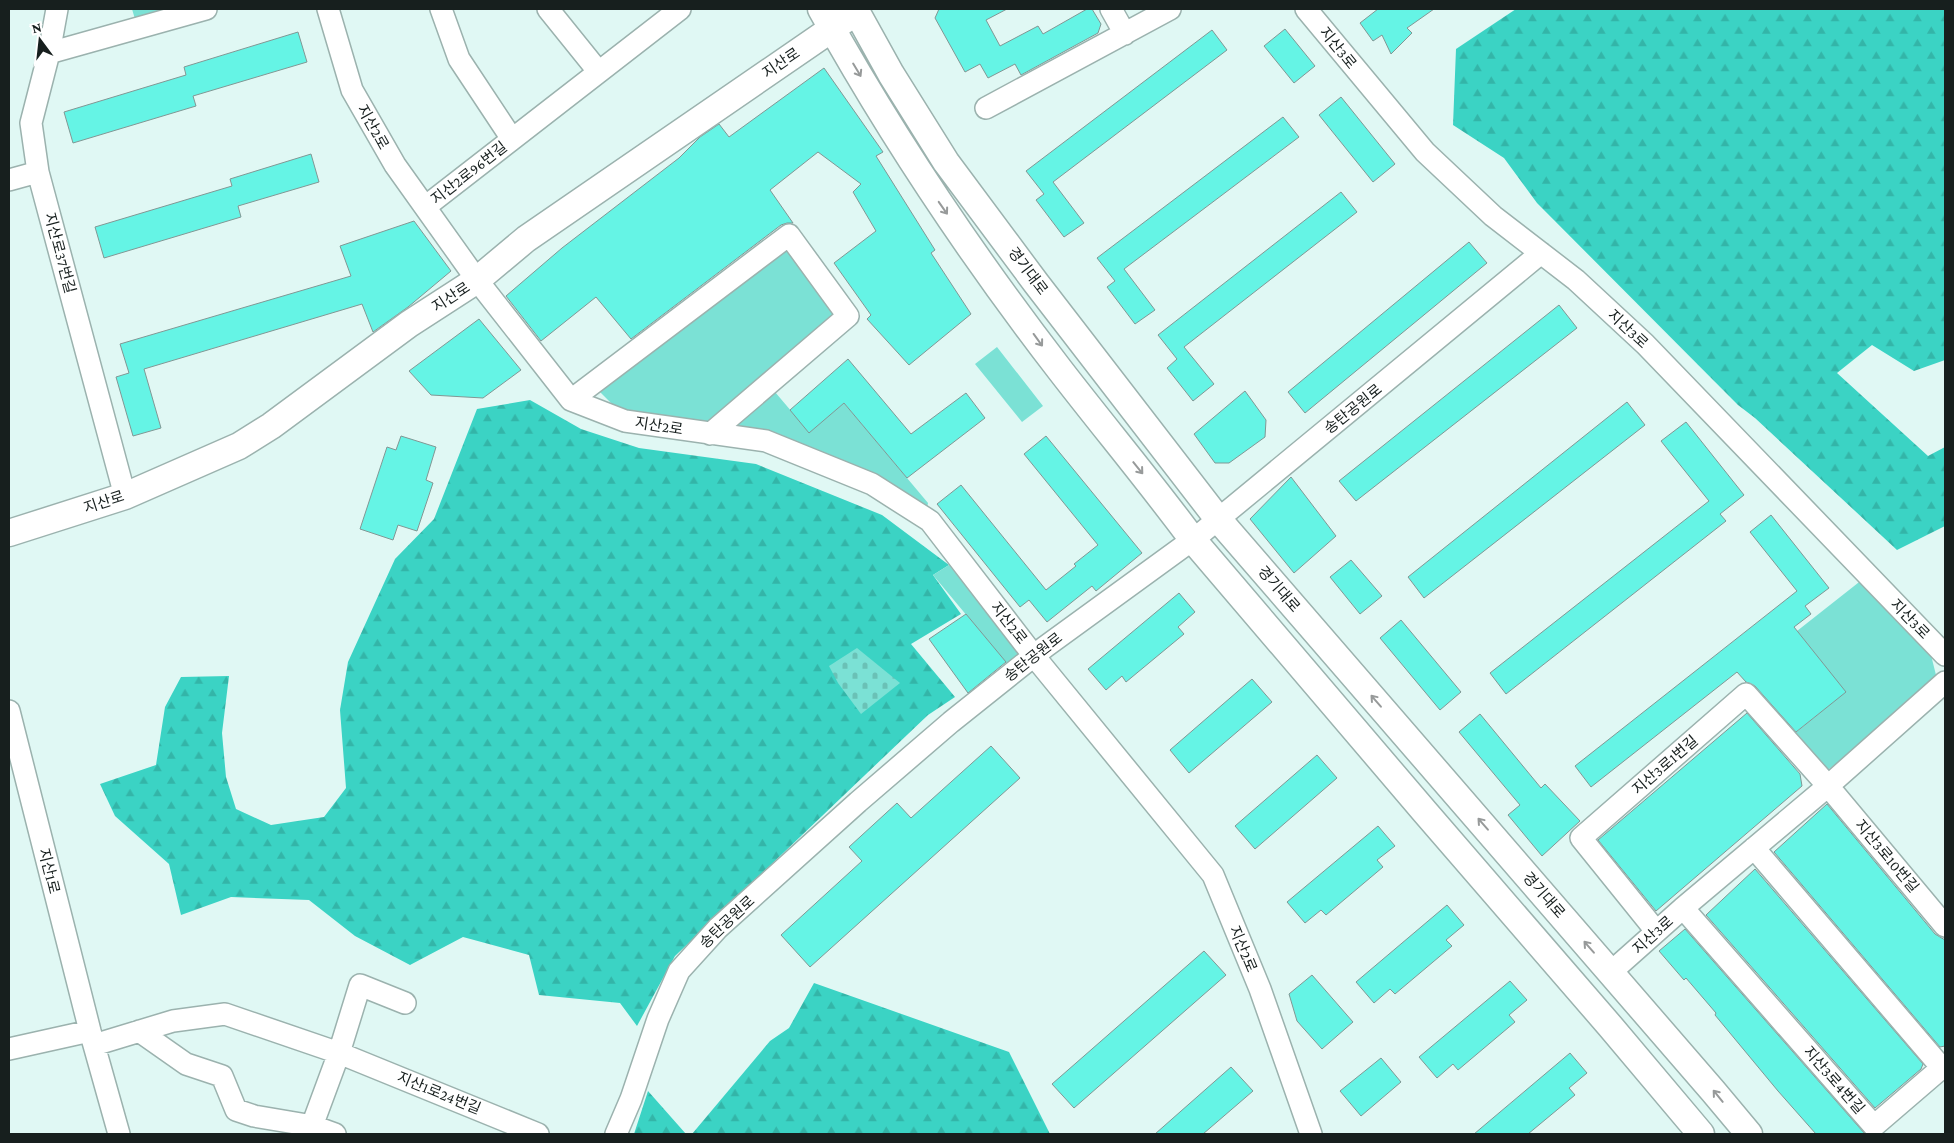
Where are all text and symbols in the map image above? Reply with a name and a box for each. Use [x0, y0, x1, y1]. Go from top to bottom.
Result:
north arrow [15, 15, 65, 65]
text: N [30, 18, 44, 36]
street label: 지산3로 [1317, 24, 1359, 72]
street label: 지산로 [759, 45, 803, 81]
one-way arrow [852, 63, 862, 77]
street label: 지산2로 [354, 102, 392, 152]
street label: 지산2로96번길 [428, 139, 510, 207]
one-way arrow [938, 201, 948, 215]
street label: 지산로37번길 [42, 211, 78, 295]
street label: 경기대로 [1005, 244, 1051, 298]
street label: 지산로 [429, 279, 473, 315]
street label: 지산3로 [1605, 307, 1651, 351]
one-way arrow [1032, 333, 1043, 346]
street label: 송탄공원로 [1321, 381, 1385, 437]
street label: 지산2로 [634, 414, 684, 438]
one-way arrow [1132, 461, 1143, 474]
street label: 지산로 [82, 488, 126, 516]
street label: 경기대로 [1255, 563, 1303, 615]
street label: 지산3로 [1887, 596, 1933, 642]
street label: 지산2로 [988, 599, 1030, 647]
street label: 송탄공원로 [1001, 629, 1065, 685]
one-way arrow [1370, 695, 1382, 708]
street label: 지산3로1번길 [1629, 732, 1701, 798]
street label: 지산3로10번길 [1852, 817, 1922, 895]
one-way arrow [1477, 818, 1488, 831]
street label: 지산1로 [36, 847, 62, 895]
street label: 경기대로 [1520, 869, 1568, 921]
street label: 송탄공원로 [696, 893, 758, 951]
street label: 지산3로 [1630, 913, 1676, 957]
street label: 지산2로 [1226, 924, 1260, 974]
one-way arrow [1584, 941, 1595, 954]
street label: 지산3로4번길 [1800, 1043, 1868, 1117]
street label: 지산1로24번길 [395, 1069, 483, 1117]
one-way arrow [1712, 1090, 1723, 1103]

